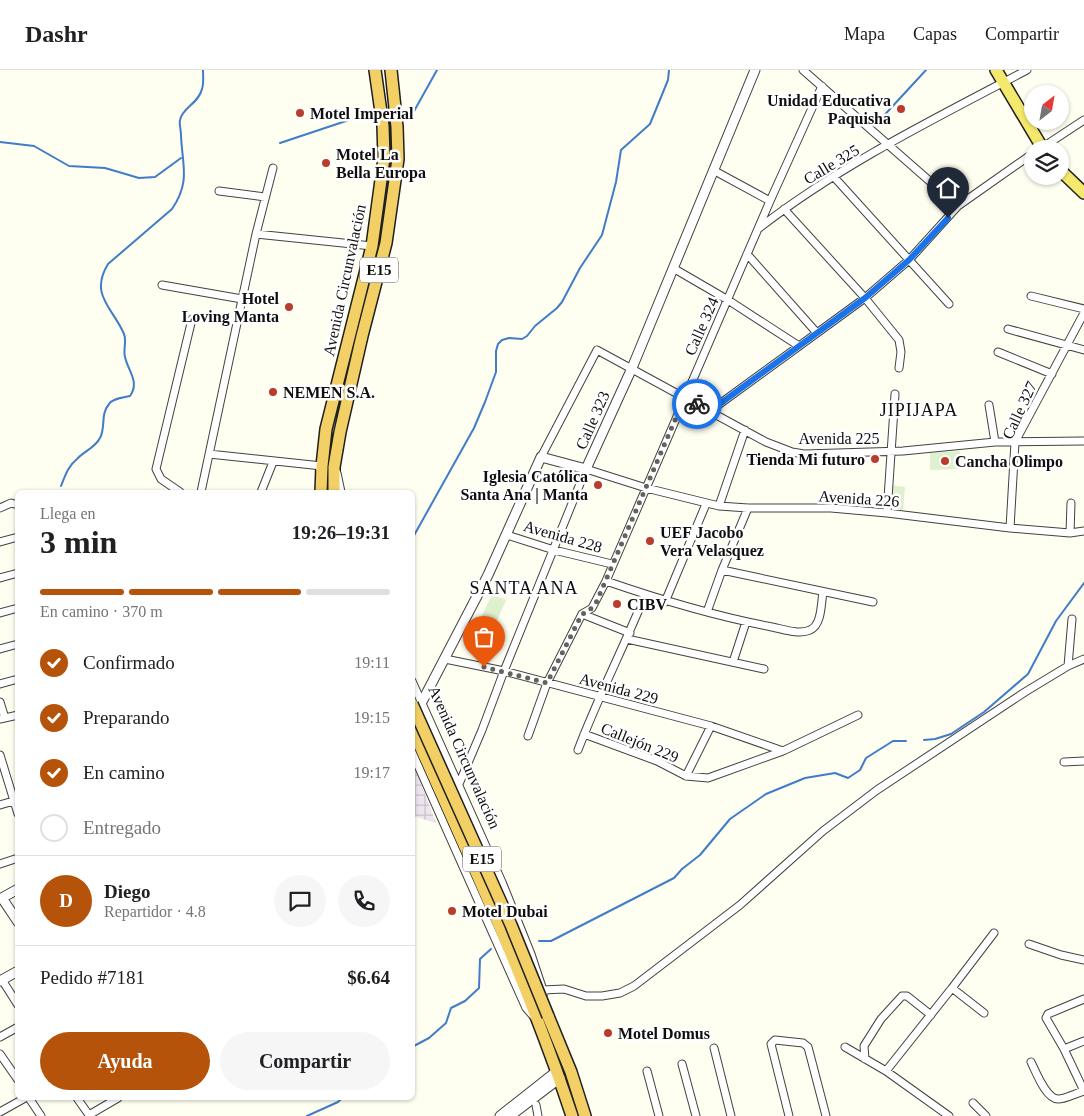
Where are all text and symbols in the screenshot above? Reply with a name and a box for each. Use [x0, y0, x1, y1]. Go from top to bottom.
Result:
text: Dashr [25, 21, 88, 47]
text: Mapa [844, 24, 885, 44]
text: Capas [913, 24, 957, 44]
text: Compartir [985, 24, 1059, 44]
north arrow [1024, 85, 1069, 130]
map controls [1024, 85, 1069, 185]
place label: Unidad Educativa Paquisha [767, 92, 891, 128]
marker: Unidad Educativa Paquisha [895, 103, 907, 115]
place label: Motel Imperial [310, 105, 414, 123]
marker: Motel Imperial [294, 107, 306, 119]
button: layers [1024, 140, 1069, 185]
street label: Calle 325 [800, 141, 862, 188]
place label: Motel La Bella Europa [336, 146, 426, 182]
marker: Motel La Bella Europa [320, 157, 332, 169]
pin [927, 167, 969, 218]
icon: home [934, 174, 962, 202]
street label: Avenida Circunvalación [320, 203, 369, 358]
road number: E15 [360, 258, 398, 282]
place label: Hotel Loving Manta [182, 290, 280, 326]
street label: Calle 324 [681, 295, 722, 358]
marker: Hotel Loving Manta [283, 301, 295, 313]
courier [672, 379, 722, 429]
street label: Calle 327 [999, 379, 1040, 442]
place label: NEMEN S.A. [283, 384, 375, 401]
marker: NEMEN S.A. [267, 386, 279, 398]
street label: Calle 323 [572, 389, 613, 452]
icon: bike [683, 390, 711, 418]
district label: JIPIJAPA [880, 400, 958, 420]
street label: Avenida 225 [798, 430, 880, 447]
place label: Tienda Mi futuro [746, 451, 865, 468]
marker: Tienda Mi futuro [869, 453, 881, 465]
place label: Cancha Olimpo [955, 453, 1063, 471]
marker: Cancha Olimpo [939, 455, 951, 467]
place label: Iglesia Católica Santa Ana | Manta [460, 468, 588, 504]
marker: Iglesia Católica Santa Ana | Manta [592, 479, 604, 491]
street label: Avenida 226 [818, 487, 900, 510]
text: Llega en [40, 505, 96, 522]
street label: Avenida 228 [522, 517, 604, 556]
text: 19:26–19:31 [292, 522, 390, 543]
text: 3 min [40, 524, 117, 560]
place label: UEF Jacobo Vera Velasquez [660, 524, 764, 560]
marker: UEF Jacobo Vera Velasquez [644, 535, 656, 547]
district label: SANTA ANA [469, 578, 579, 598]
place label: CIBV [627, 596, 667, 613]
marker: CIBV [611, 598, 623, 610]
text: En camino · 370 m [40, 603, 163, 620]
pin [463, 616, 505, 667]
icon: bag [470, 623, 498, 651]
icon: check [40, 649, 68, 677]
text: Confirmado [83, 652, 175, 673]
text: 19:11 [354, 654, 390, 671]
street label: Avenida 229 [578, 670, 660, 707]
street label: Avenida Circunvalación [425, 683, 504, 831]
icon: check [40, 704, 68, 732]
text: Preparando [83, 707, 170, 728]
text: 19:15 [354, 709, 390, 726]
street label: Callejón 229 [598, 719, 681, 767]
icon: check [40, 759, 68, 787]
text: En camino [83, 762, 165, 783]
text: 19:17 [354, 764, 390, 781]
text: Entregado [83, 817, 161, 838]
road number: E15 [463, 846, 501, 872]
button: chat [274, 875, 326, 927]
button: phone [338, 875, 390, 927]
text: Diego [104, 881, 150, 902]
text: D [59, 890, 73, 911]
text: Repartidor · 4.8 [104, 903, 206, 920]
place label: Motel Dubai [462, 903, 548, 920]
marker: Motel Dubai [446, 905, 458, 917]
text: Pedido #7181 [40, 967, 145, 988]
text: $6.64 [347, 967, 390, 988]
place label: Motel Domus [618, 1025, 710, 1042]
marker: Motel Domus [602, 1027, 614, 1039]
button: Ayuda [40, 1032, 210, 1090]
button: Compartir [220, 1032, 390, 1090]

